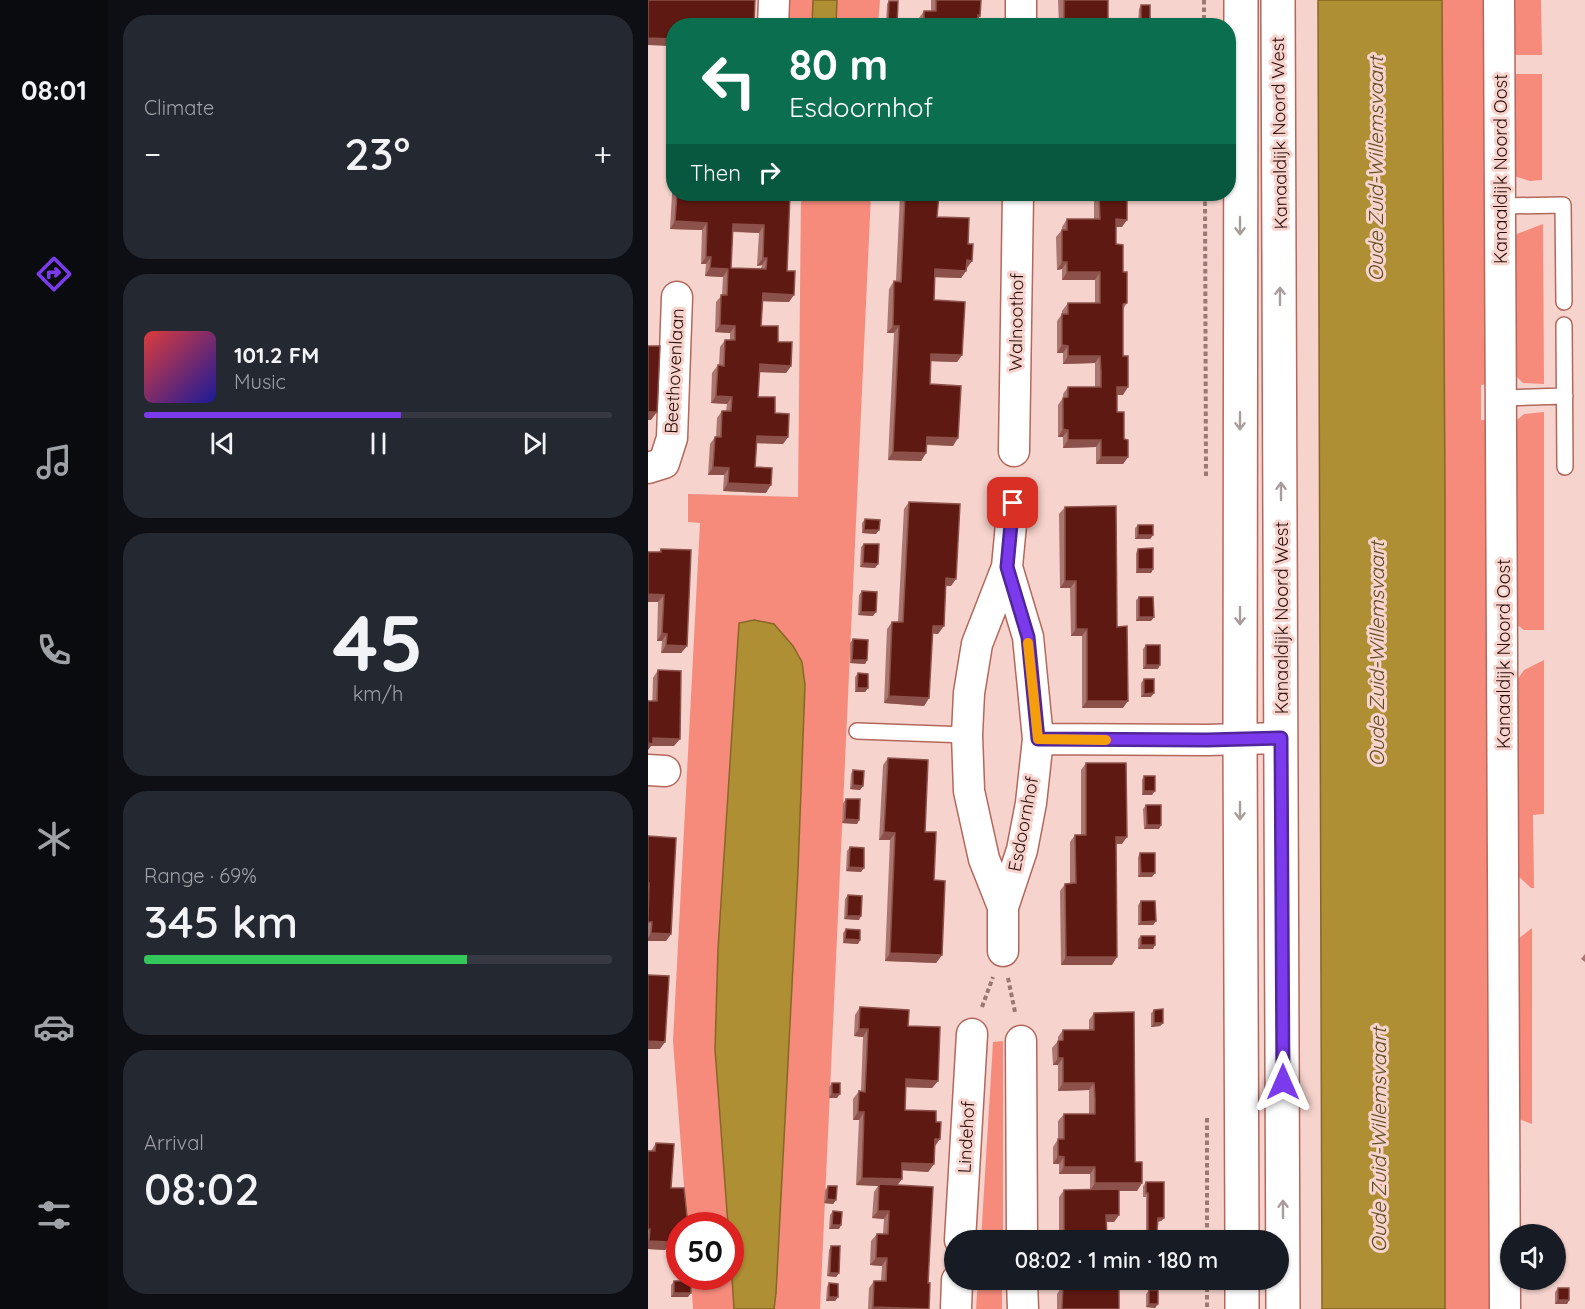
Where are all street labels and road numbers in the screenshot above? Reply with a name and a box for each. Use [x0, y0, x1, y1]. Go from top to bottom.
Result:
street label: Kanaaldijk Noord West [1266, 37, 1292, 229]
street label: Kanaaldijk Noord Oost [1489, 74, 1512, 264]
street label: Walnoothof [1004, 272, 1028, 371]
street label: Beethovenlaan [659, 308, 689, 434]
street label: Kanaaldijk Noord West [1270, 522, 1293, 714]
street label: Kanaaldijk Noord Oost [1492, 559, 1515, 749]
street label: Esdoornhof [1003, 774, 1044, 873]
street label: Lindehof [953, 1100, 979, 1174]

